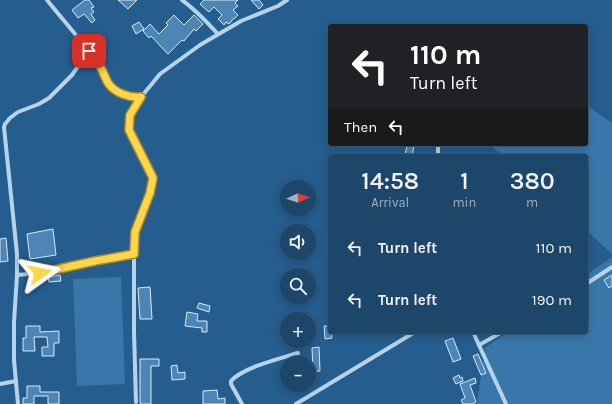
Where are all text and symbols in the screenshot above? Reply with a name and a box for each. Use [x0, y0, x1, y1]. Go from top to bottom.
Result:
pin [72, 34, 106, 68]
text: 110 m [410, 38, 481, 71]
icon: arrive [78, 40, 100, 62]
icon: left [344, 40, 396, 92]
text: Turn left [410, 72, 478, 94]
icon: left [385, 116, 407, 138]
text: Then [344, 118, 377, 136]
text: 14:58 [361, 167, 419, 195]
text: 1 [460, 167, 469, 195]
text: 380 [510, 167, 555, 195]
north arrow [280, 180, 316, 216]
map controls [280, 180, 316, 392]
text: Arrival [371, 195, 409, 210]
text: min [452, 195, 476, 210]
text: m [526, 195, 538, 210]
button: sound [280, 224, 316, 260]
icon: left [344, 237, 366, 259]
text: Turn left [378, 239, 437, 257]
text: 110 m [536, 239, 572, 257]
position arrow [19, 252, 61, 294]
button: search [280, 268, 316, 304]
icon: left [344, 289, 366, 311]
text: Turn left [378, 291, 437, 309]
text: 190 m [532, 291, 572, 309]
button: + [280, 312, 316, 348]
button: − [280, 356, 316, 392]

